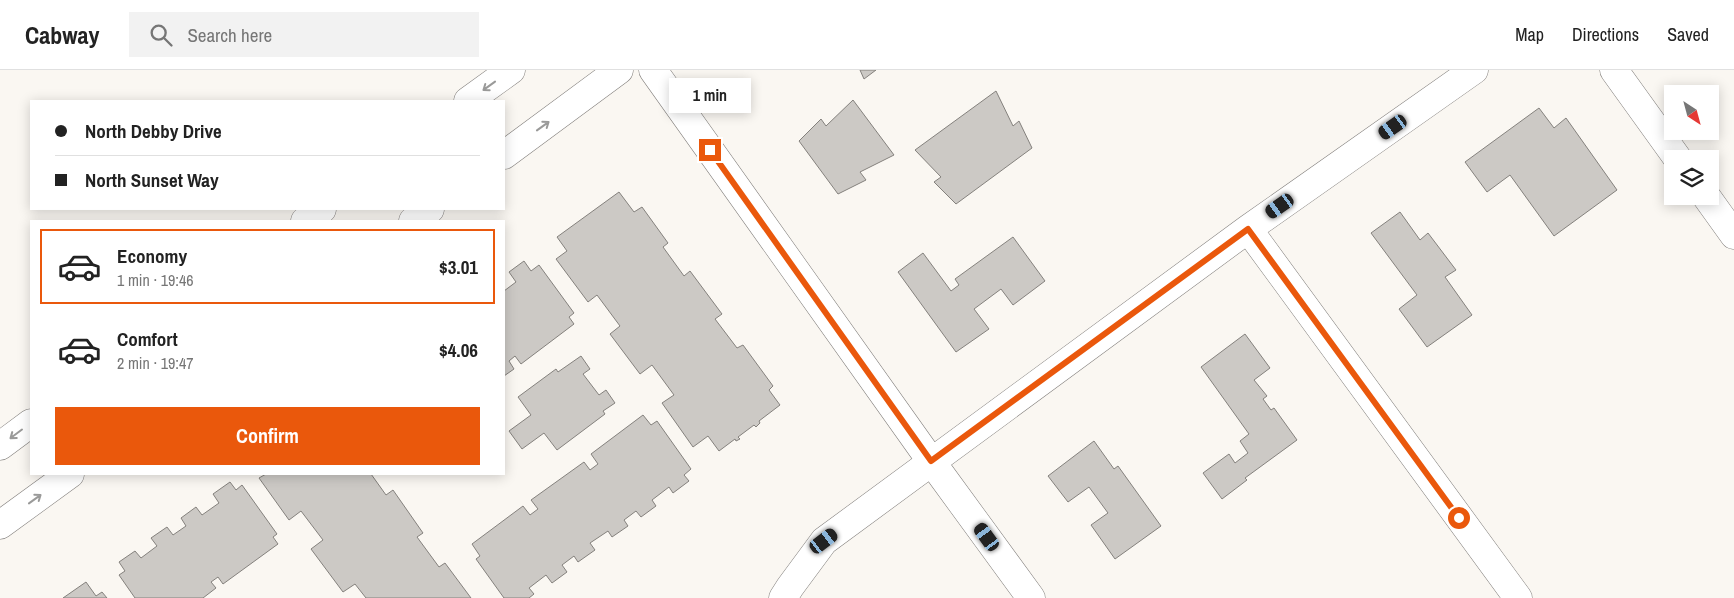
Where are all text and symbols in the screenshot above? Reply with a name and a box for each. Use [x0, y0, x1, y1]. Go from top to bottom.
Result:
search box [129, 12, 479, 57]
text: Cabway [25, 19, 99, 51]
icon: search [147, 21, 175, 49]
text: Search here [187, 22, 272, 48]
text: Map [1515, 22, 1544, 47]
text: Directions [1572, 22, 1639, 47]
text: Saved [1667, 22, 1709, 47]
callout: 1 min [669, 78, 751, 112]
one-way arrow [483, 80, 497, 91]
text: 1 min [693, 84, 727, 106]
north arrow [1664, 85, 1719, 140]
map controls [1664, 85, 1719, 205]
car [1376, 112, 1409, 142]
text: North Debby Drive [85, 118, 222, 144]
one-way arrow [536, 121, 550, 131]
route end [699, 139, 721, 161]
button: layers [1664, 150, 1719, 205]
text: North Sunset Way [85, 167, 219, 193]
car [1263, 191, 1296, 221]
text: Economy [117, 243, 187, 269]
icon: car [57, 244, 102, 289]
text: $3.01 [439, 254, 478, 280]
text: 1 min · 19:46 [117, 269, 194, 291]
text: Comfort [117, 326, 178, 352]
icon: car [57, 327, 102, 372]
text: $4.06 [439, 337, 478, 363]
text: 2 min · 19:47 [117, 352, 194, 374]
button: Confirm [55, 407, 480, 465]
one-way arrow [9, 429, 23, 439]
one-way arrow [28, 494, 41, 505]
route start [1448, 507, 1470, 529]
car [972, 520, 1001, 554]
car [807, 526, 840, 556]

